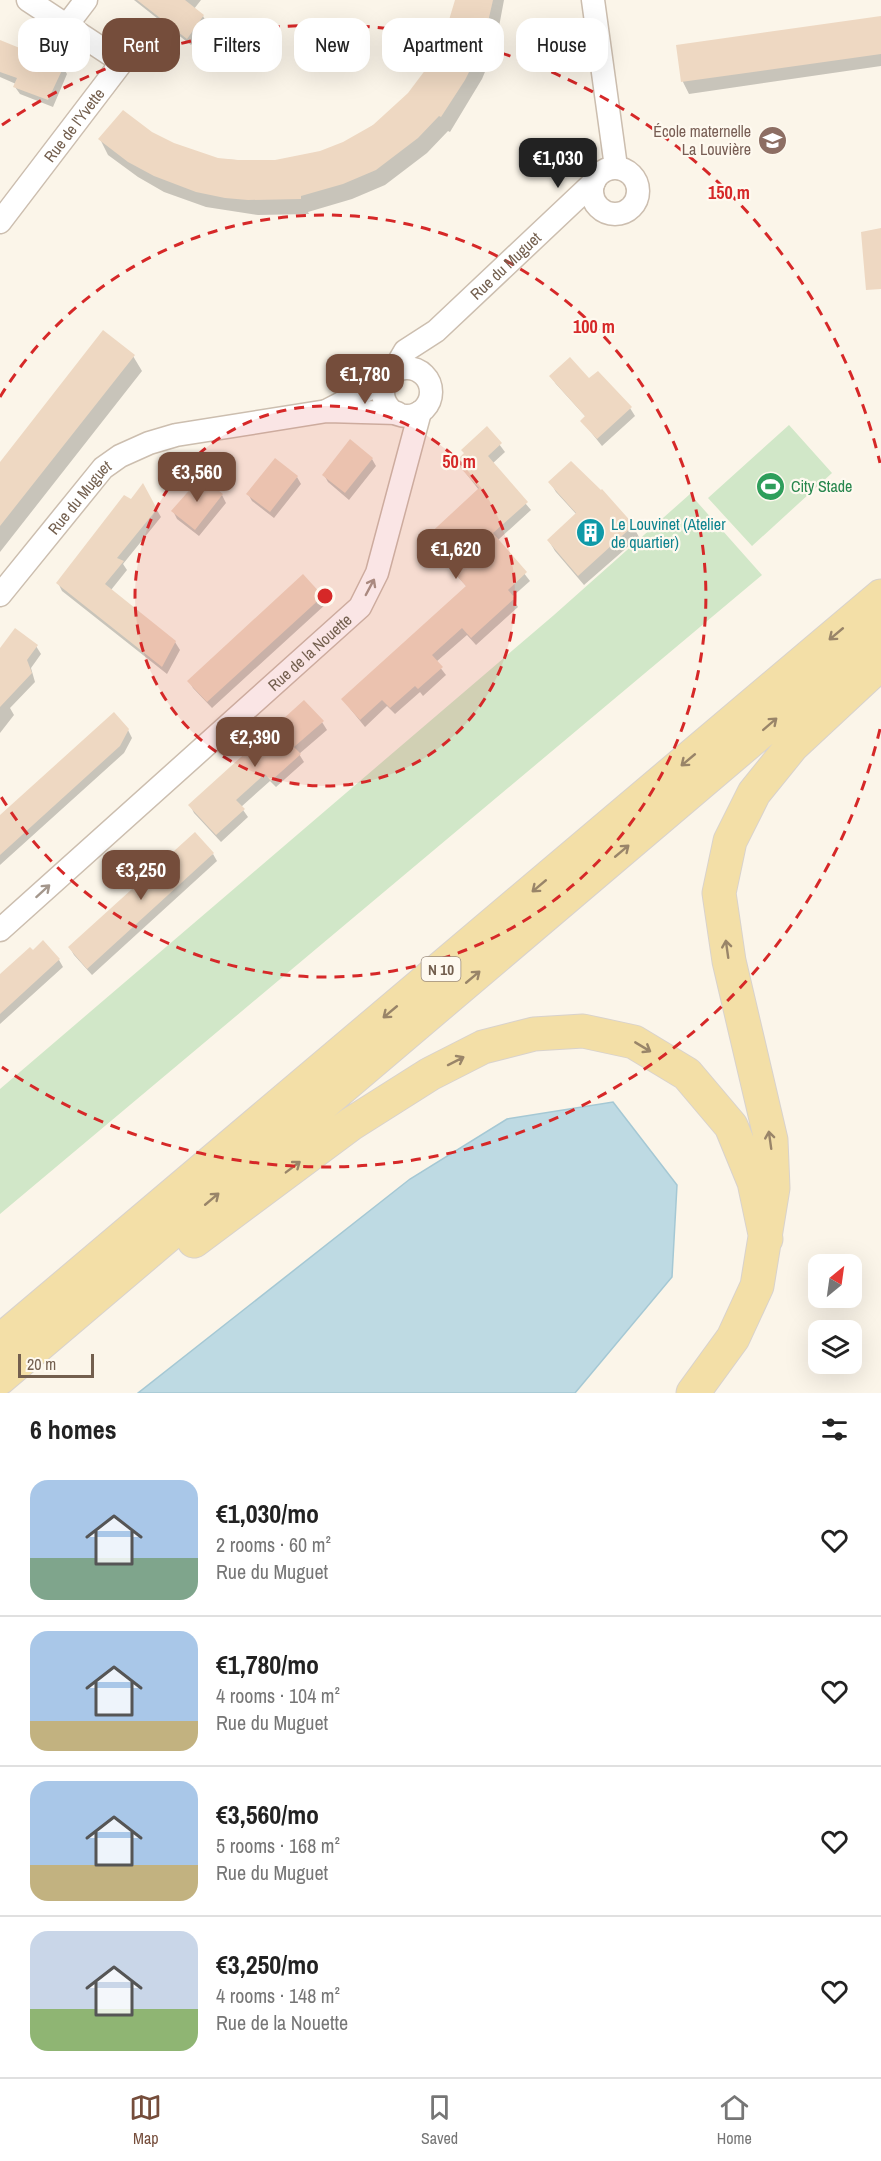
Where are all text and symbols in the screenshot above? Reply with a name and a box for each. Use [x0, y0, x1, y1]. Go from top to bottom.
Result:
chip: Buy [18, 18, 90, 72]
chip: Rent [102, 18, 180, 72]
chip: Filters [192, 18, 282, 72]
chip: New [294, 18, 370, 72]
chip: Apartment [382, 18, 504, 72]
chip: House [516, 18, 608, 72]
street label: Rue de l'Yvette [39, 83, 109, 167]
place label: École maternelle La Louvière [653, 120, 751, 160]
school or university icon: École maternelle La Louvière [756, 124, 788, 156]
pin: €1,030 [509, 138, 607, 189]
text: €1,030 [533, 144, 583, 171]
text: 150 m [708, 180, 750, 205]
street label: Rue du Muguet [465, 227, 546, 304]
text: 100 m [573, 314, 615, 339]
pin: €1,780 [316, 354, 414, 405]
text: €1,780 [340, 360, 390, 387]
text: 50 m [442, 449, 476, 474]
pin: €3,560 [148, 452, 246, 503]
street label: Rue du Muguet [43, 455, 116, 539]
text: €3,560 [172, 458, 222, 485]
sports icon: City Stade [754, 470, 786, 502]
place label: City Stade [791, 475, 852, 497]
place label: Le Louvinet (Atelier de quartier) [611, 513, 726, 553]
building icon: Le Louvinet (Atelier de quartier) [574, 517, 606, 549]
pin: €1,620 [407, 529, 505, 580]
text: €1,620 [431, 535, 481, 562]
one-way arrow [365, 579, 376, 597]
centre of rings [315, 586, 335, 606]
street label: Rue de la Nouette [263, 609, 356, 696]
one-way arrow [829, 627, 844, 641]
pin: €2,390 [206, 717, 304, 768]
one-way arrow [762, 717, 777, 731]
text: €2,390 [230, 723, 280, 750]
one-way arrow [681, 753, 696, 767]
one-way arrow [614, 844, 629, 858]
pin: €3,250 [92, 850, 190, 901]
text: €3,250 [116, 856, 166, 883]
one-way arrow [532, 879, 547, 893]
one-way arrow [36, 884, 51, 898]
one-way arrow [722, 940, 733, 960]
road number: N 10 [422, 957, 460, 981]
one-way arrow [465, 970, 480, 984]
one-way arrow [383, 1005, 398, 1019]
one-way arrow [634, 1042, 651, 1054]
one-way arrow [446, 1055, 464, 1066]
one-way arrow [765, 1130, 776, 1150]
one-way arrow [284, 1161, 300, 1174]
one-way arrow [204, 1192, 220, 1205]
north arrow [808, 1254, 862, 1308]
map controls [808, 1254, 862, 1374]
button: layers [808, 1320, 862, 1374]
scale bar [18, 1351, 94, 1378]
text: 20 m [27, 1353, 56, 1375]
text: 6 homes [30, 1412, 117, 1447]
icon: filters [818, 1413, 851, 1446]
text: €1,030/mo [216, 1496, 319, 1531]
icon: home [78, 1504, 150, 1576]
icon: heart [818, 1524, 851, 1557]
text: 2 rooms · 60 m² [216, 1531, 331, 1558]
text: Rue du Muguet [216, 1558, 328, 1585]
text: €1,780/mo [216, 1647, 319, 1682]
icon: home [78, 1655, 150, 1727]
icon: heart [818, 1675, 851, 1708]
text: 4 rooms · 104 m² [216, 1682, 340, 1709]
text: Rue du Muguet [216, 1709, 328, 1736]
text: €3,560/mo [216, 1797, 319, 1832]
icon: home [78, 1805, 150, 1877]
icon: heart [818, 1825, 851, 1858]
text: 5 rooms · 168 m² [216, 1832, 340, 1859]
text: Rue du Muguet [216, 1859, 328, 1886]
text: €3,250/mo [216, 1947, 319, 1982]
icon: home [78, 1955, 150, 2027]
icon: heart [818, 1975, 851, 2008]
text: 4 rooms · 148 m² [216, 1982, 340, 2009]
text: Rue de la Nouette [216, 2009, 348, 2036]
tab: Map [129, 2091, 162, 2149]
tab: Saved [421, 2091, 458, 2149]
tab: Home [717, 2091, 752, 2149]

